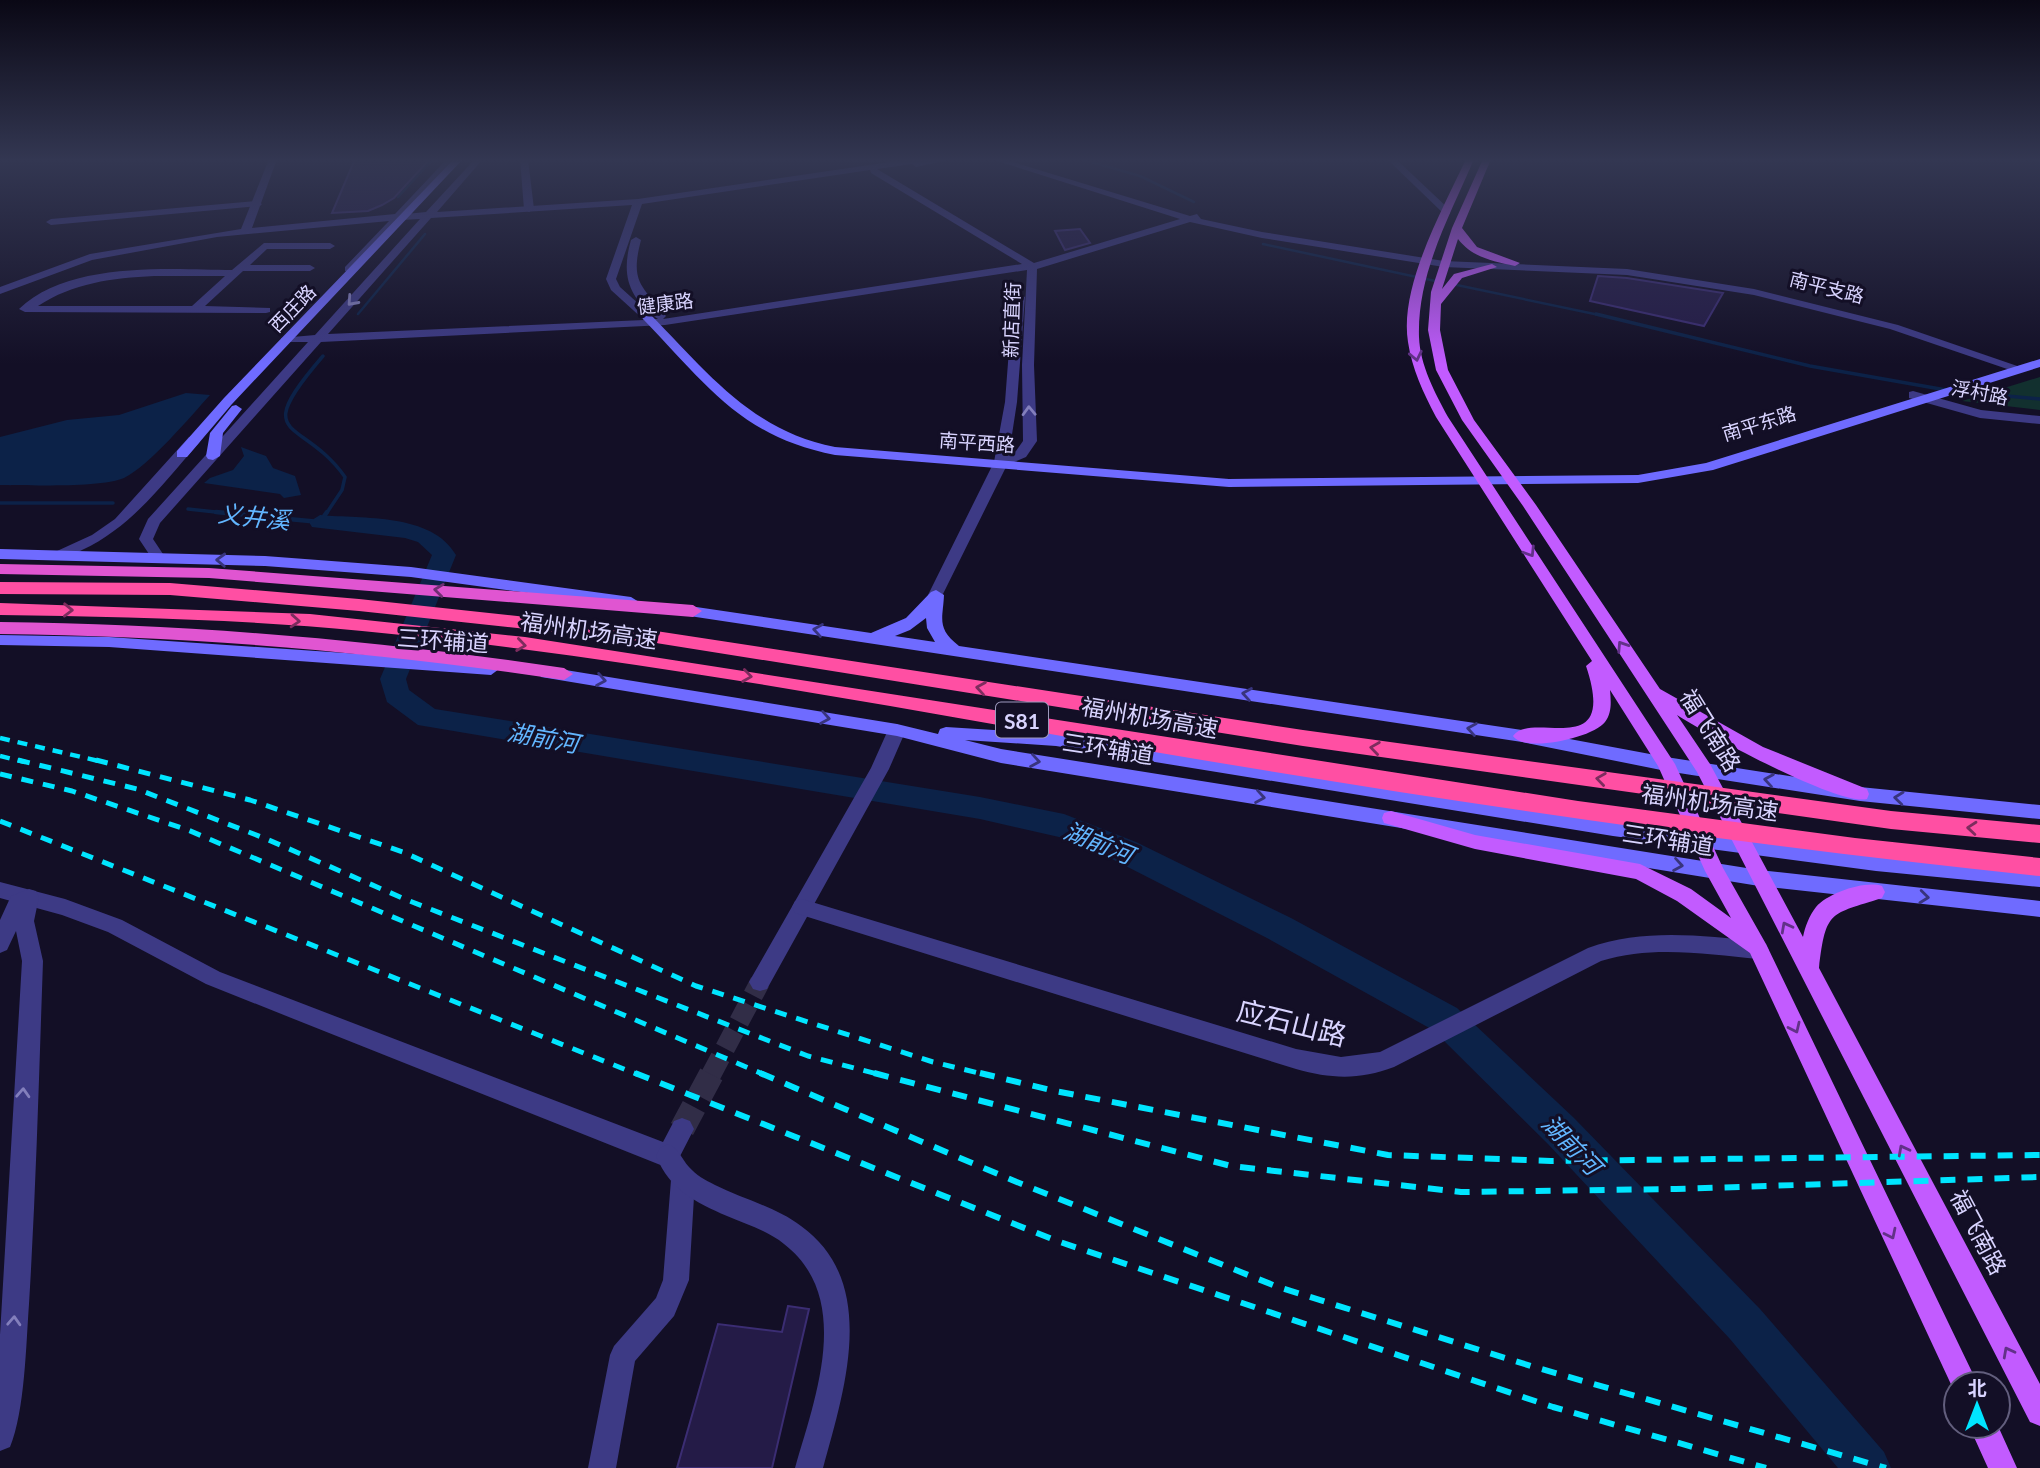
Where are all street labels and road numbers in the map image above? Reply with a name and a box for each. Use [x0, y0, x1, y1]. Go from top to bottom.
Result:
street label: 南平支路 [1787, 267, 1867, 307]
street label: 西庄路 [264, 280, 320, 336]
street label: 新店直街 [998, 282, 1024, 358]
street label: 健康路 [635, 288, 695, 318]
street label: 浮村路 [1950, 375, 2010, 409]
street label: 南平东路 [1719, 401, 1799, 445]
street label: 南平西路 [938, 428, 1016, 456]
street label: 福州机场高速 [519, 607, 659, 653]
street label: 三环辅道 [396, 623, 490, 657]
street label: 福飞南路 [1675, 684, 1747, 776]
street label: 福州机场高速 [1080, 691, 1220, 743]
road number: S81 [996, 702, 1048, 738]
street label: 三环辅道 [1060, 727, 1156, 769]
street label: 福州机场高速 [1640, 779, 1780, 825]
street label: 三环辅道 [1620, 818, 1716, 860]
street label: 应石山路 [1234, 992, 1350, 1052]
street label: 福飞南路 [1945, 1185, 2013, 1279]

